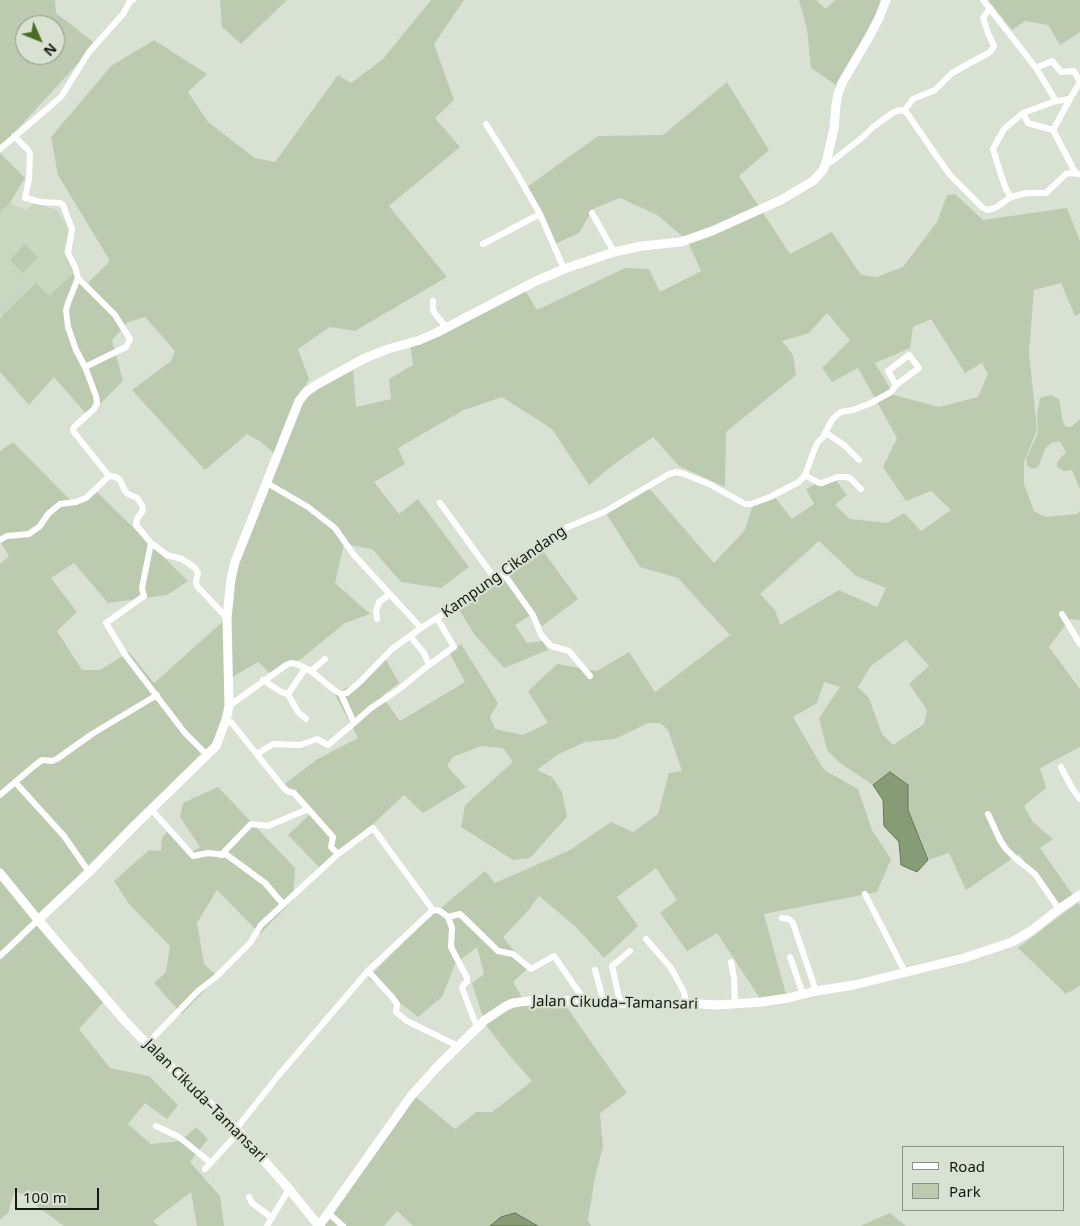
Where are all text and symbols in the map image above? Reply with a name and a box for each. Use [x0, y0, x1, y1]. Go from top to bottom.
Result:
north arrow [15, 15, 65, 65]
text: N [40, 39, 61, 61]
street label: Kampung Cikandang [438, 522, 570, 622]
street label: Jalan Cikuda–Tamansari [532, 993, 698, 1013]
street label: Jalan Cikuda–Tamansari [140, 1036, 270, 1166]
legend [902, 1146, 1065, 1211]
text: Road [949, 1156, 985, 1176]
scale bar [18, 1178, 101, 1210]
text: Park [949, 1181, 981, 1201]
text: 100 m [23, 1187, 67, 1207]

